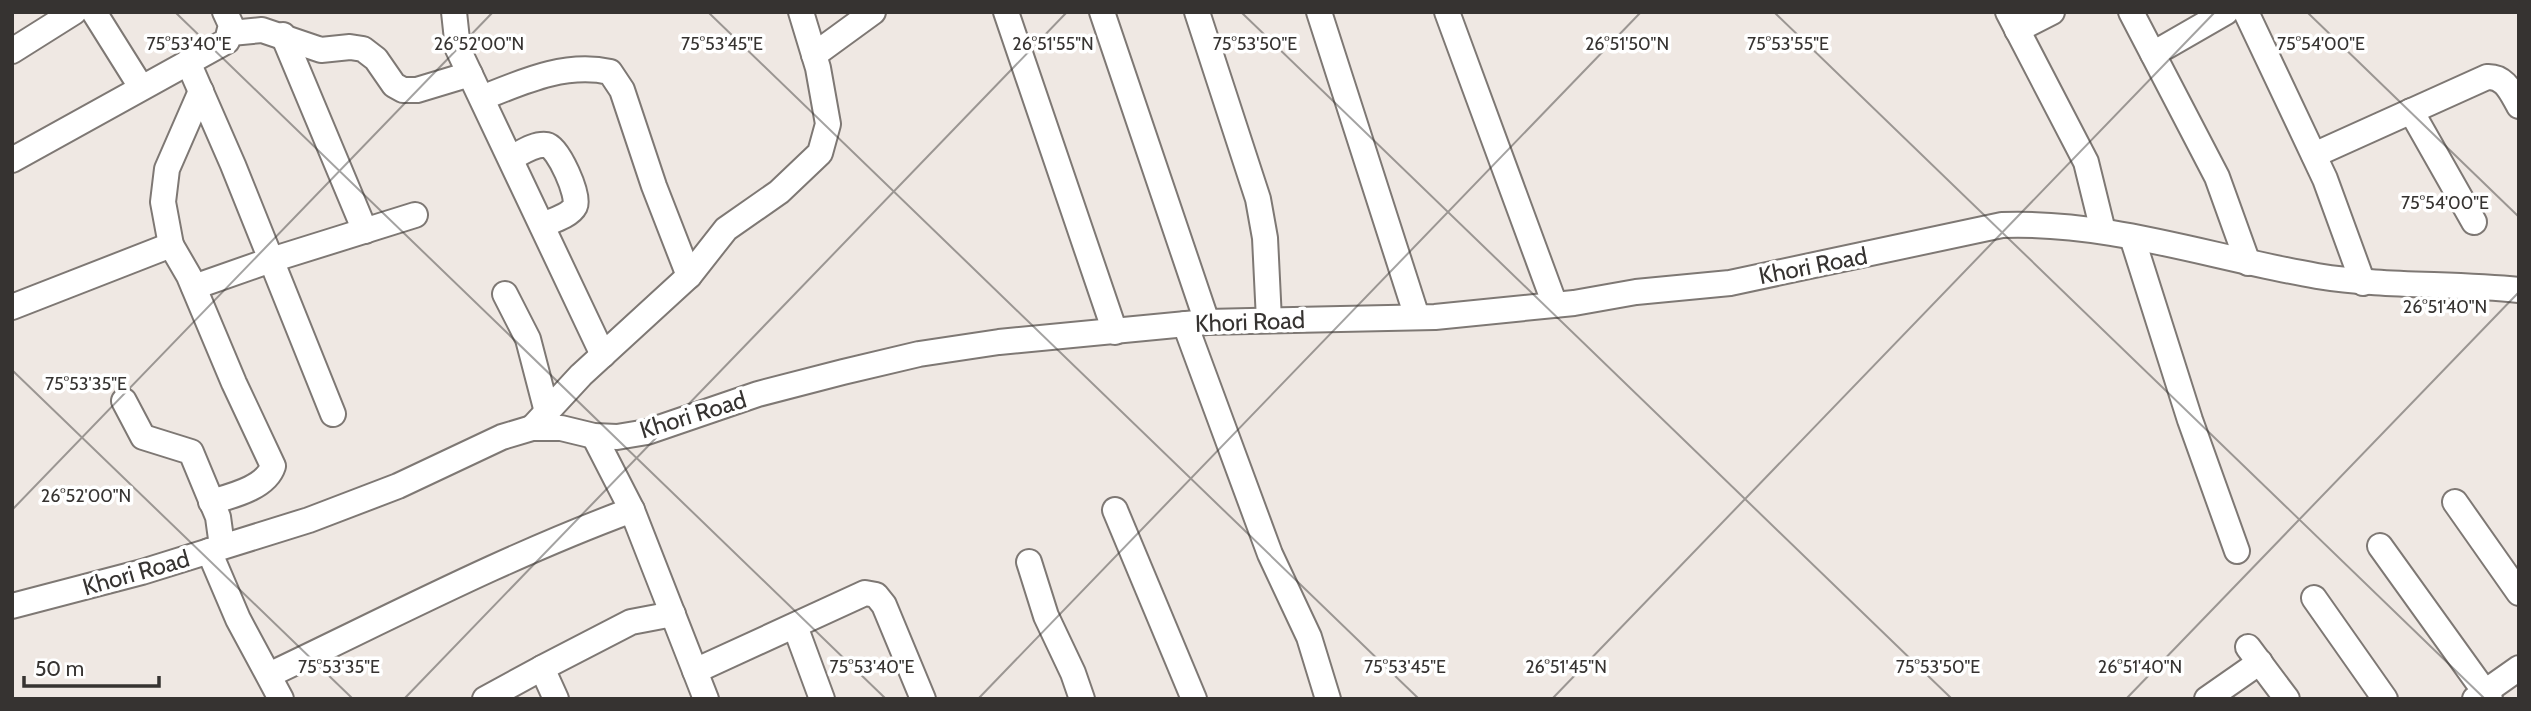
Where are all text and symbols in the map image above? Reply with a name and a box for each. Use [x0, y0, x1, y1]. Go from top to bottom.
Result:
text: 75°53'40"E [147, 33, 232, 55]
text: 26°52'00"N [434, 33, 524, 55]
text: 75°53'45"E [681, 33, 763, 55]
text: 26°51'55"N [1012, 33, 1094, 55]
text: 75°53'50"E [1213, 33, 1297, 55]
text: 26°51'50"N [1585, 33, 1669, 55]
text: 75°53'55"E [1747, 33, 1829, 55]
text: 75°54'00"E [2277, 33, 2365, 55]
text: 75°54'00"E [2401, 192, 2489, 214]
street label: Khori Road [1756, 241, 1870, 290]
text: 26°51'40"N [2403, 296, 2487, 318]
street label: Khori Road [1195, 305, 1305, 338]
text: 75°53'35"E [45, 373, 127, 395]
street label: Khori Road [636, 385, 750, 444]
text: 26°52'00"N [41, 485, 131, 507]
street label: Khori Road [79, 543, 193, 602]
scale bar [24, 644, 159, 688]
text: 50 m [35, 656, 84, 681]
text: 75°53'35"E [298, 656, 380, 678]
text: 75°53'40"E [830, 656, 915, 678]
text: 75°53'45"E [1364, 656, 1446, 678]
text: 26°51'45"N [1525, 656, 1607, 678]
text: 75°53'50"E [1896, 656, 1980, 678]
text: 26°51'40"N [2098, 656, 2182, 678]

